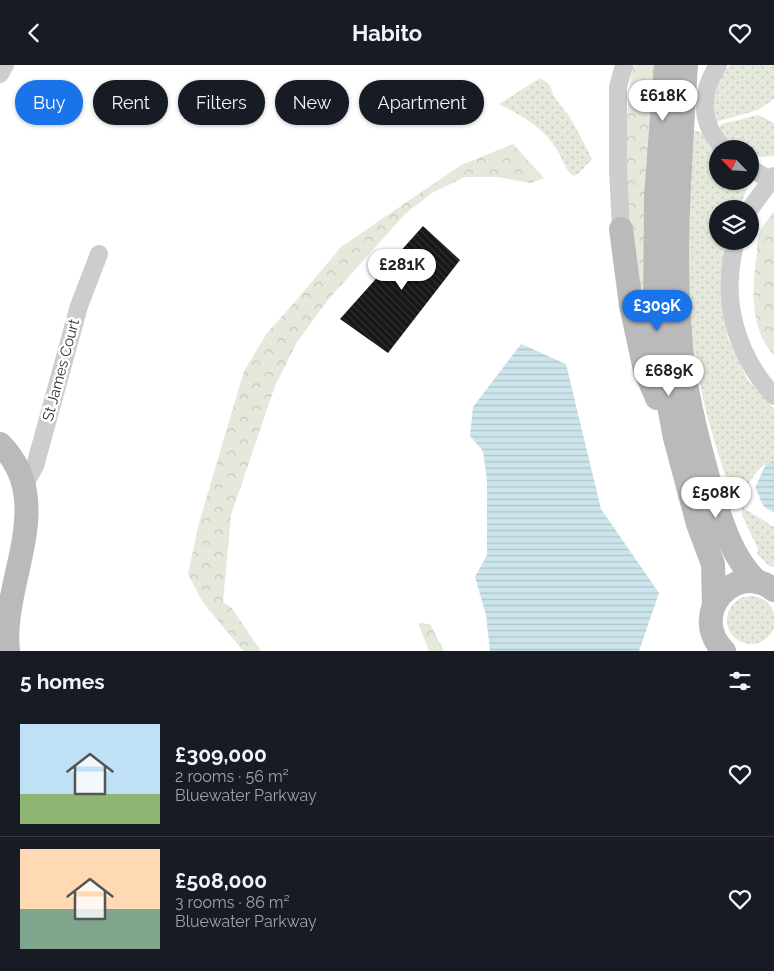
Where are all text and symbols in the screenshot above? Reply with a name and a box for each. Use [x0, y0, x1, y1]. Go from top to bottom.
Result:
icon: back [20, 19, 48, 47]
icon: heart [726, 19, 754, 47]
text: Habito [352, 20, 422, 46]
chip: Buy [15, 80, 83, 125]
chip: Rent [93, 80, 168, 125]
chip: Filters [178, 80, 265, 125]
chip: New [275, 80, 349, 125]
chip: Apartment [359, 80, 484, 125]
pin: £618K [628, 80, 698, 122]
text: £618K [640, 86, 686, 105]
north arrow [709, 140, 759, 190]
map controls [709, 140, 759, 250]
button: layers [709, 200, 759, 250]
pin: £281K [367, 249, 437, 291]
text: £281K [379, 255, 425, 274]
pin: £309K [622, 289, 692, 332]
text: £309K [633, 296, 681, 315]
street label: St James Court [39, 317, 83, 423]
pin: £689K [634, 355, 704, 397]
text: £689K [645, 361, 693, 380]
pin: £508K [681, 477, 751, 519]
text: £508K [692, 483, 740, 502]
icon: filters [726, 667, 754, 695]
text: 5 homes [20, 669, 105, 694]
text: £309,000 [175, 742, 267, 767]
icon: home [60, 744, 120, 804]
icon: heart [726, 760, 754, 788]
text: 2 rooms · 56 m² [175, 767, 289, 786]
text: Bluewater Parkway [175, 786, 317, 805]
text: £508,000 [175, 868, 267, 893]
icon: home [60, 869, 120, 929]
icon: heart [726, 885, 754, 913]
text: 3 rooms · 86 m² [175, 893, 290, 912]
text: Bluewater Parkway [175, 912, 317, 931]

